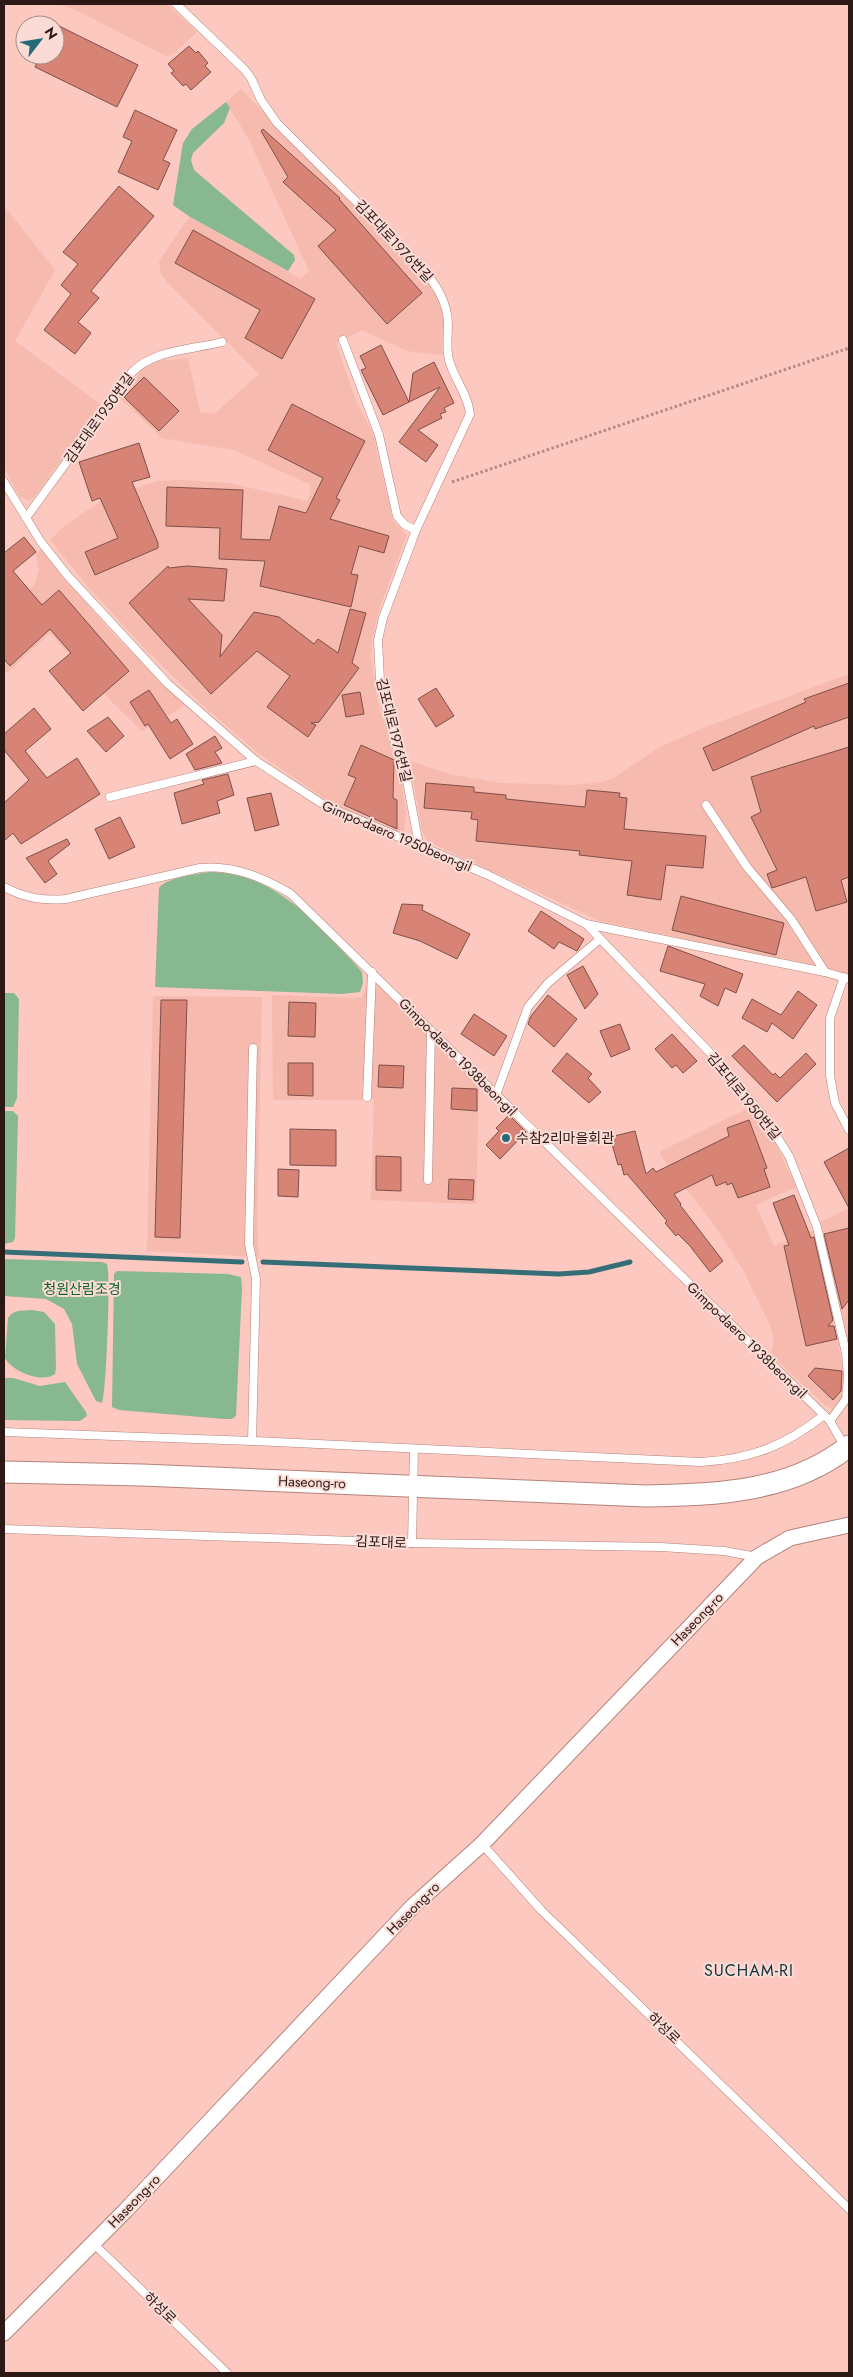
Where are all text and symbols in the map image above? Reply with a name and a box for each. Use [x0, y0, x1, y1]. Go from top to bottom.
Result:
north arrow [15, 15, 65, 65]
text: N [40, 23, 63, 43]
street label: 김포대로1976번길 [350, 195, 438, 287]
street label: 김포대로1950번길 [59, 368, 139, 468]
street label: 김포대로1976번길 [371, 676, 417, 784]
street label: Gimpo-daero 1950beon-gil [319, 795, 475, 877]
street label: Gimpo-daero 1938beon-gil [394, 993, 522, 1121]
street label: 김포대로1950번길 [702, 1048, 786, 1144]
place label: 수참2리마을회관 [516, 1128, 614, 1148]
marker: 수참2리마을회관 [500, 1132, 512, 1144]
street label: Gimpo-daero 1938beon-gil [683, 1277, 811, 1403]
park label: 청원산림조경 [43, 1279, 121, 1299]
street label: Haseong-ro [278, 1471, 347, 1493]
street label: 김포대로 [355, 1531, 407, 1553]
street label: Haseong-ro [666, 1587, 728, 1650]
street label: Haseong-ro [382, 1877, 444, 1939]
district label: SUCHAM-RI [704, 1959, 794, 1982]
street label: 하성로 [643, 2007, 685, 2049]
street label: Haseong-ro [103, 2169, 165, 2232]
street label: 하성로 [139, 2287, 181, 2329]

